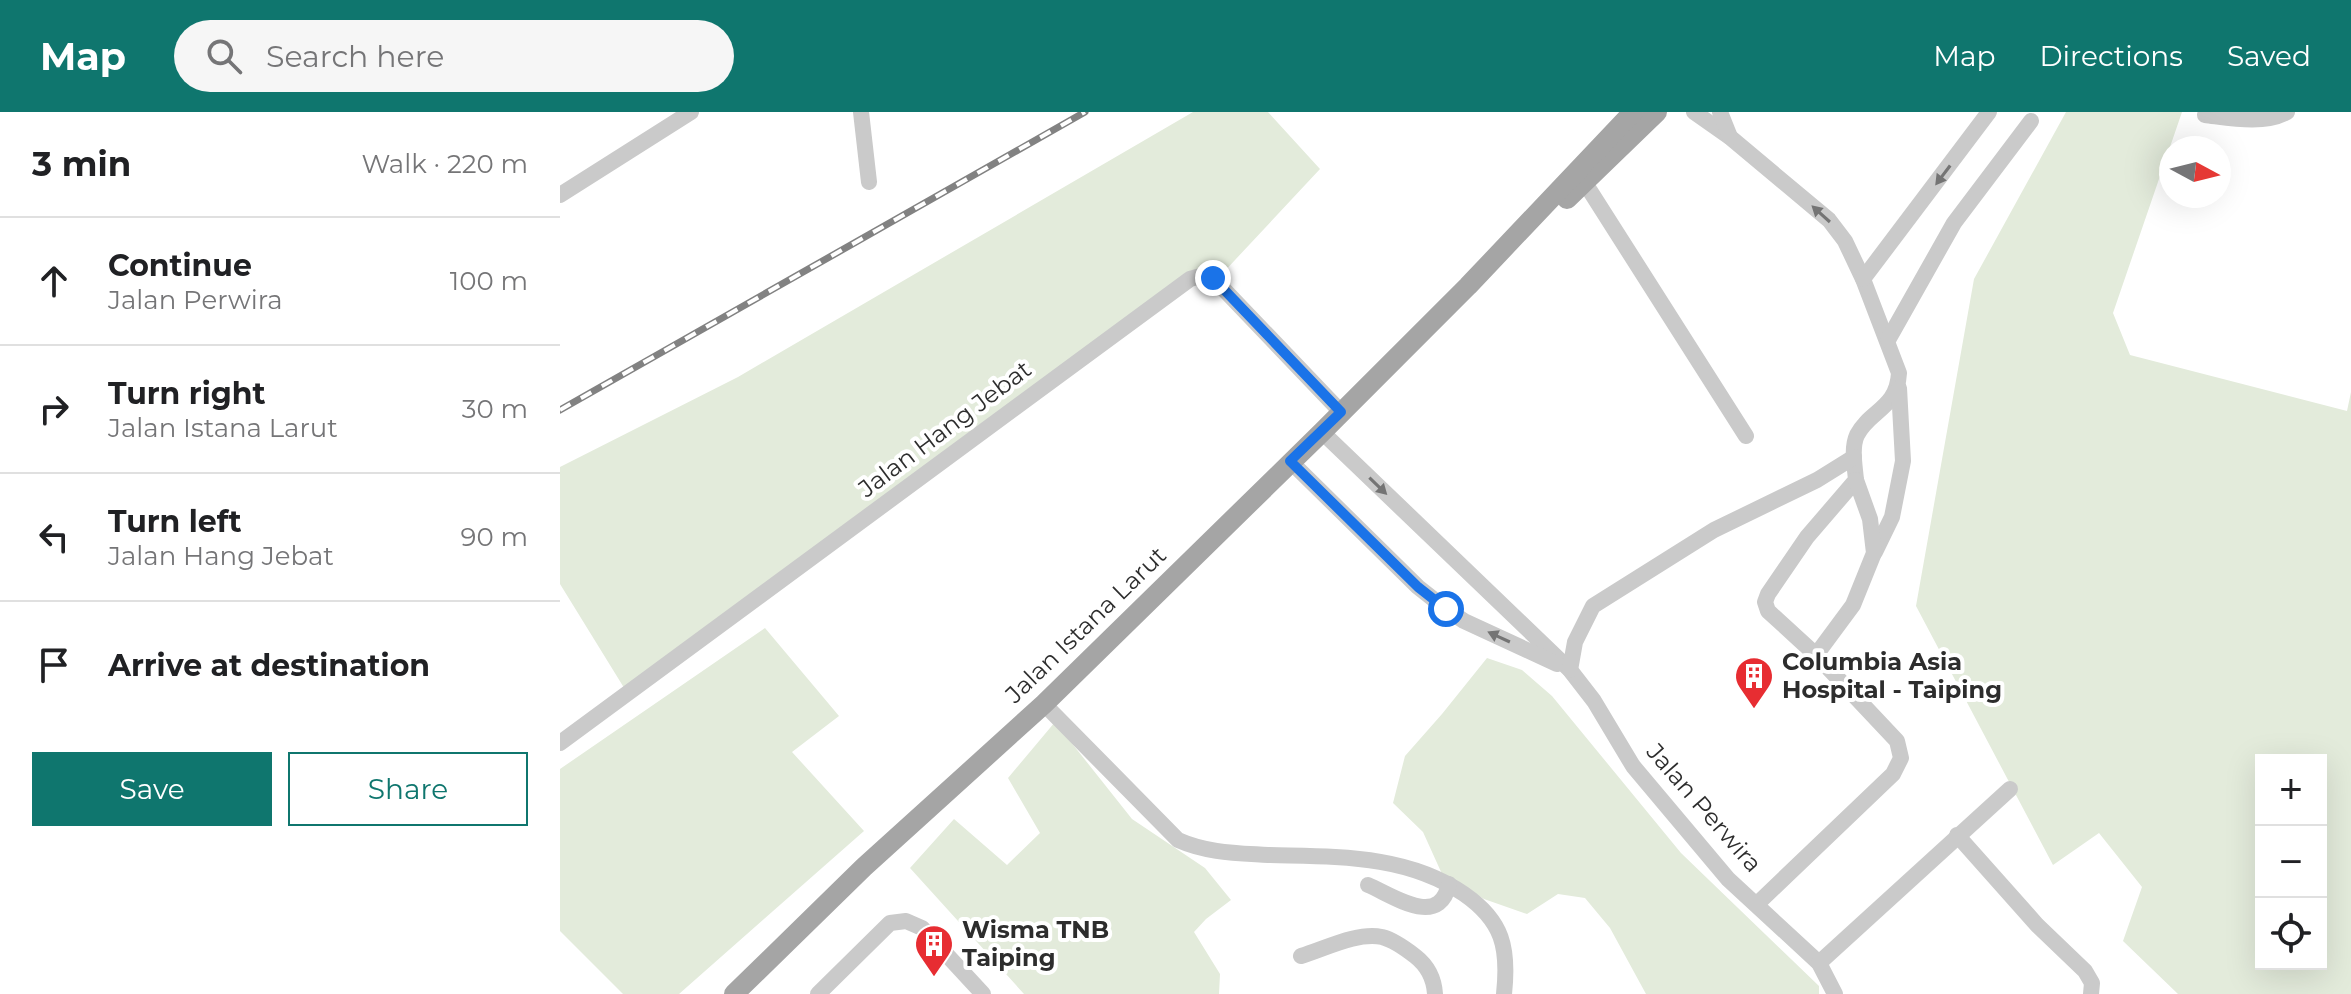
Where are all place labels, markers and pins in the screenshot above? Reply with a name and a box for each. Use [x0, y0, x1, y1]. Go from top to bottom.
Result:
place label: Columbia Asia Hospital - Taiping [1782, 647, 2002, 704]
building icon: Columbia Asia Hospital - Taiping [1733, 655, 1775, 710]
place label: Wisma TNB Taiping [962, 915, 1109, 972]
building icon: Wisma TNB Taiping [913, 923, 955, 978]

